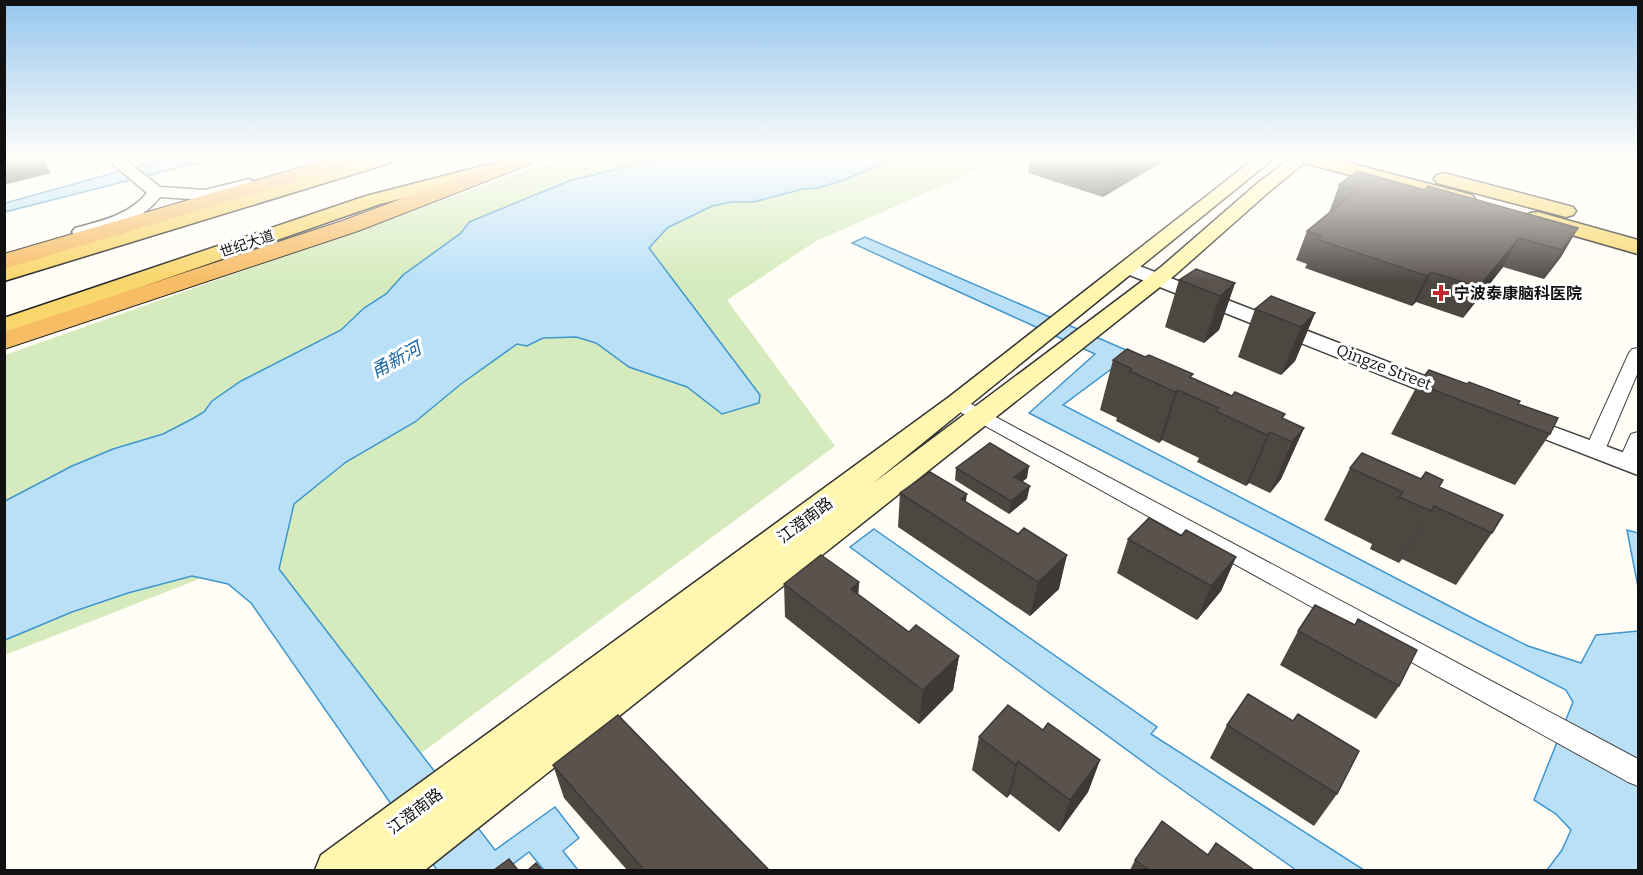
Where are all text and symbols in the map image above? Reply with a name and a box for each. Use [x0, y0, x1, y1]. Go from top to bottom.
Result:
street label: 世纪大道 [218, 227, 276, 261]
marker: 宁波泰康脑科医院 [1432, 284, 1450, 302]
place label: 宁波泰康脑科医院 [1454, 284, 1582, 303]
water label: 甬新河 [367, 336, 428, 383]
street label: Qingze Street [1334, 340, 1435, 394]
street label: 江澄南路 [774, 493, 836, 547]
street label: 江澄南路 [384, 784, 446, 838]

